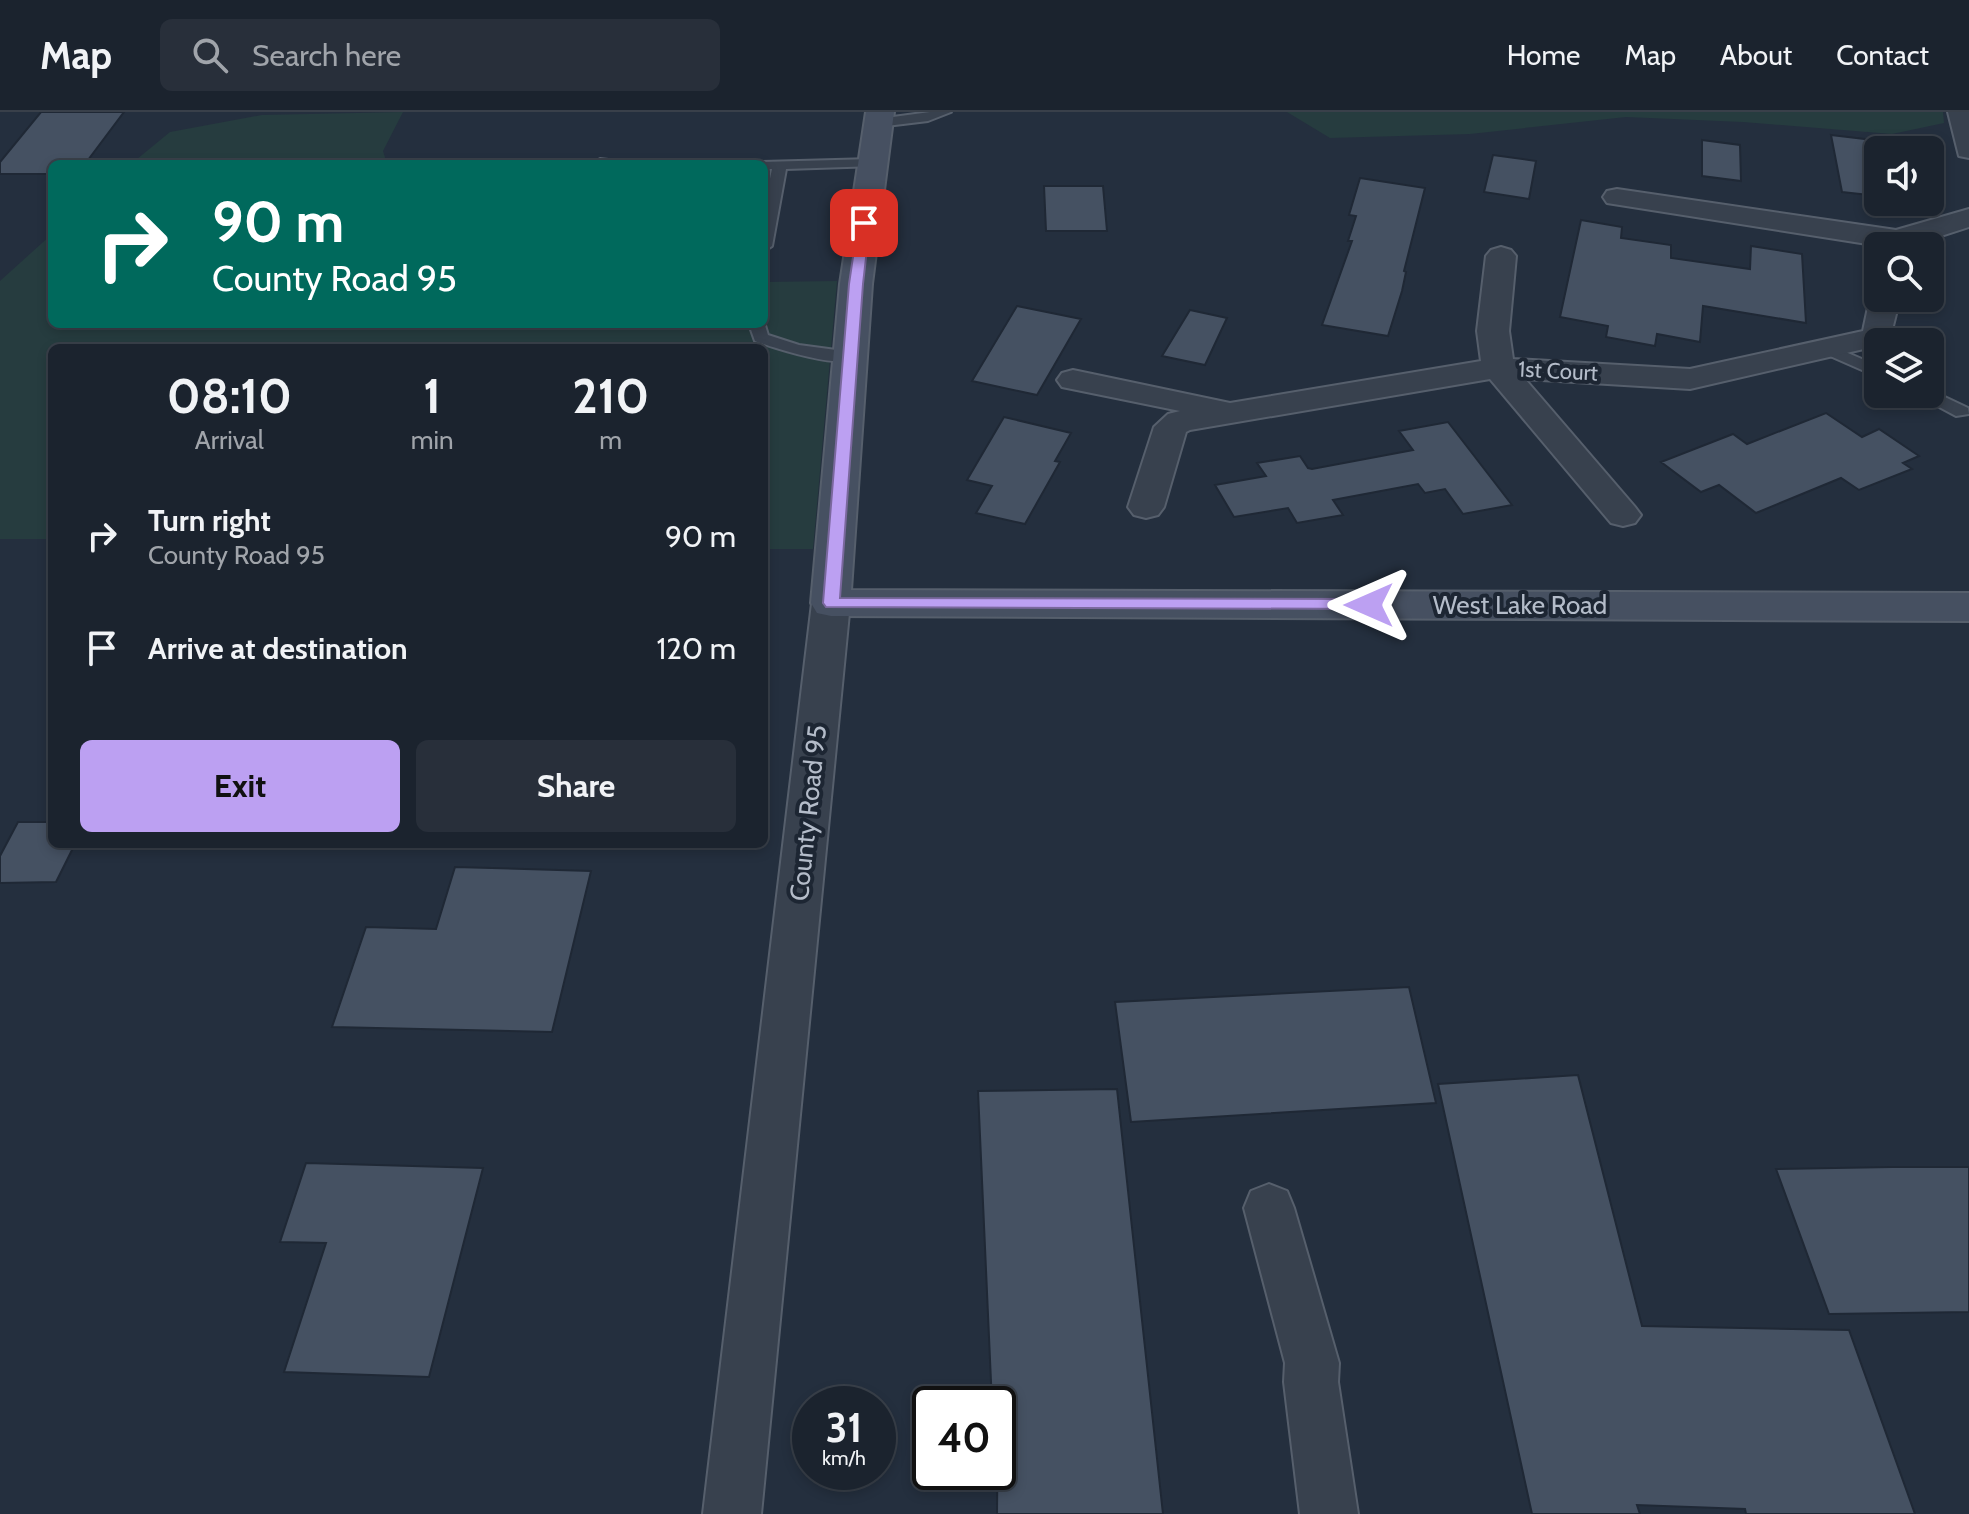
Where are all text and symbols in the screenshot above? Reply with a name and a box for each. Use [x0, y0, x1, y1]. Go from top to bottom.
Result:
search box [160, 19, 720, 91]
text: Map [40, 32, 112, 79]
icon: search [188, 33, 232, 77]
text: Search here [252, 37, 401, 74]
text: Home [1507, 38, 1580, 72]
text: Map [1624, 38, 1676, 72]
text: About [1720, 38, 1792, 72]
text: Contact [1836, 38, 1929, 72]
map controls [1864, 136, 1944, 408]
button: sound [1864, 136, 1944, 216]
text: 90 m [212, 188, 344, 256]
pin [830, 189, 898, 257]
icon: right [80, 192, 184, 296]
icon: arrive [842, 201, 886, 245]
button: search [1864, 232, 1944, 312]
text: County Road 95 [212, 256, 457, 300]
button: layers [1864, 328, 1944, 408]
street label: 1st Court [1517, 355, 1599, 387]
text: 08:10 [167, 367, 292, 425]
text: 1 [423, 367, 441, 425]
text: 210 [572, 367, 649, 425]
text: Arrival [195, 424, 264, 456]
text: min [411, 424, 454, 456]
text: m [599, 424, 622, 456]
text: Turn right [148, 502, 271, 539]
icon: right [80, 514, 124, 558]
text: 90 m [665, 518, 736, 555]
text: County Road 95 [148, 539, 325, 571]
position arrow [1327, 563, 1411, 647]
street label: West Lake Road [1433, 589, 1607, 621]
icon: arrive [80, 626, 124, 670]
text: Arrive at destination [148, 630, 408, 667]
text: 120 m [656, 630, 736, 667]
street label: County Road 95 [783, 723, 833, 903]
button: Exit [80, 740, 400, 832]
button: Share [416, 740, 736, 832]
speed limit sign: 40 [912, 1386, 1016, 1490]
text: 31 [826, 1403, 862, 1452]
text: km/h [822, 1446, 866, 1470]

